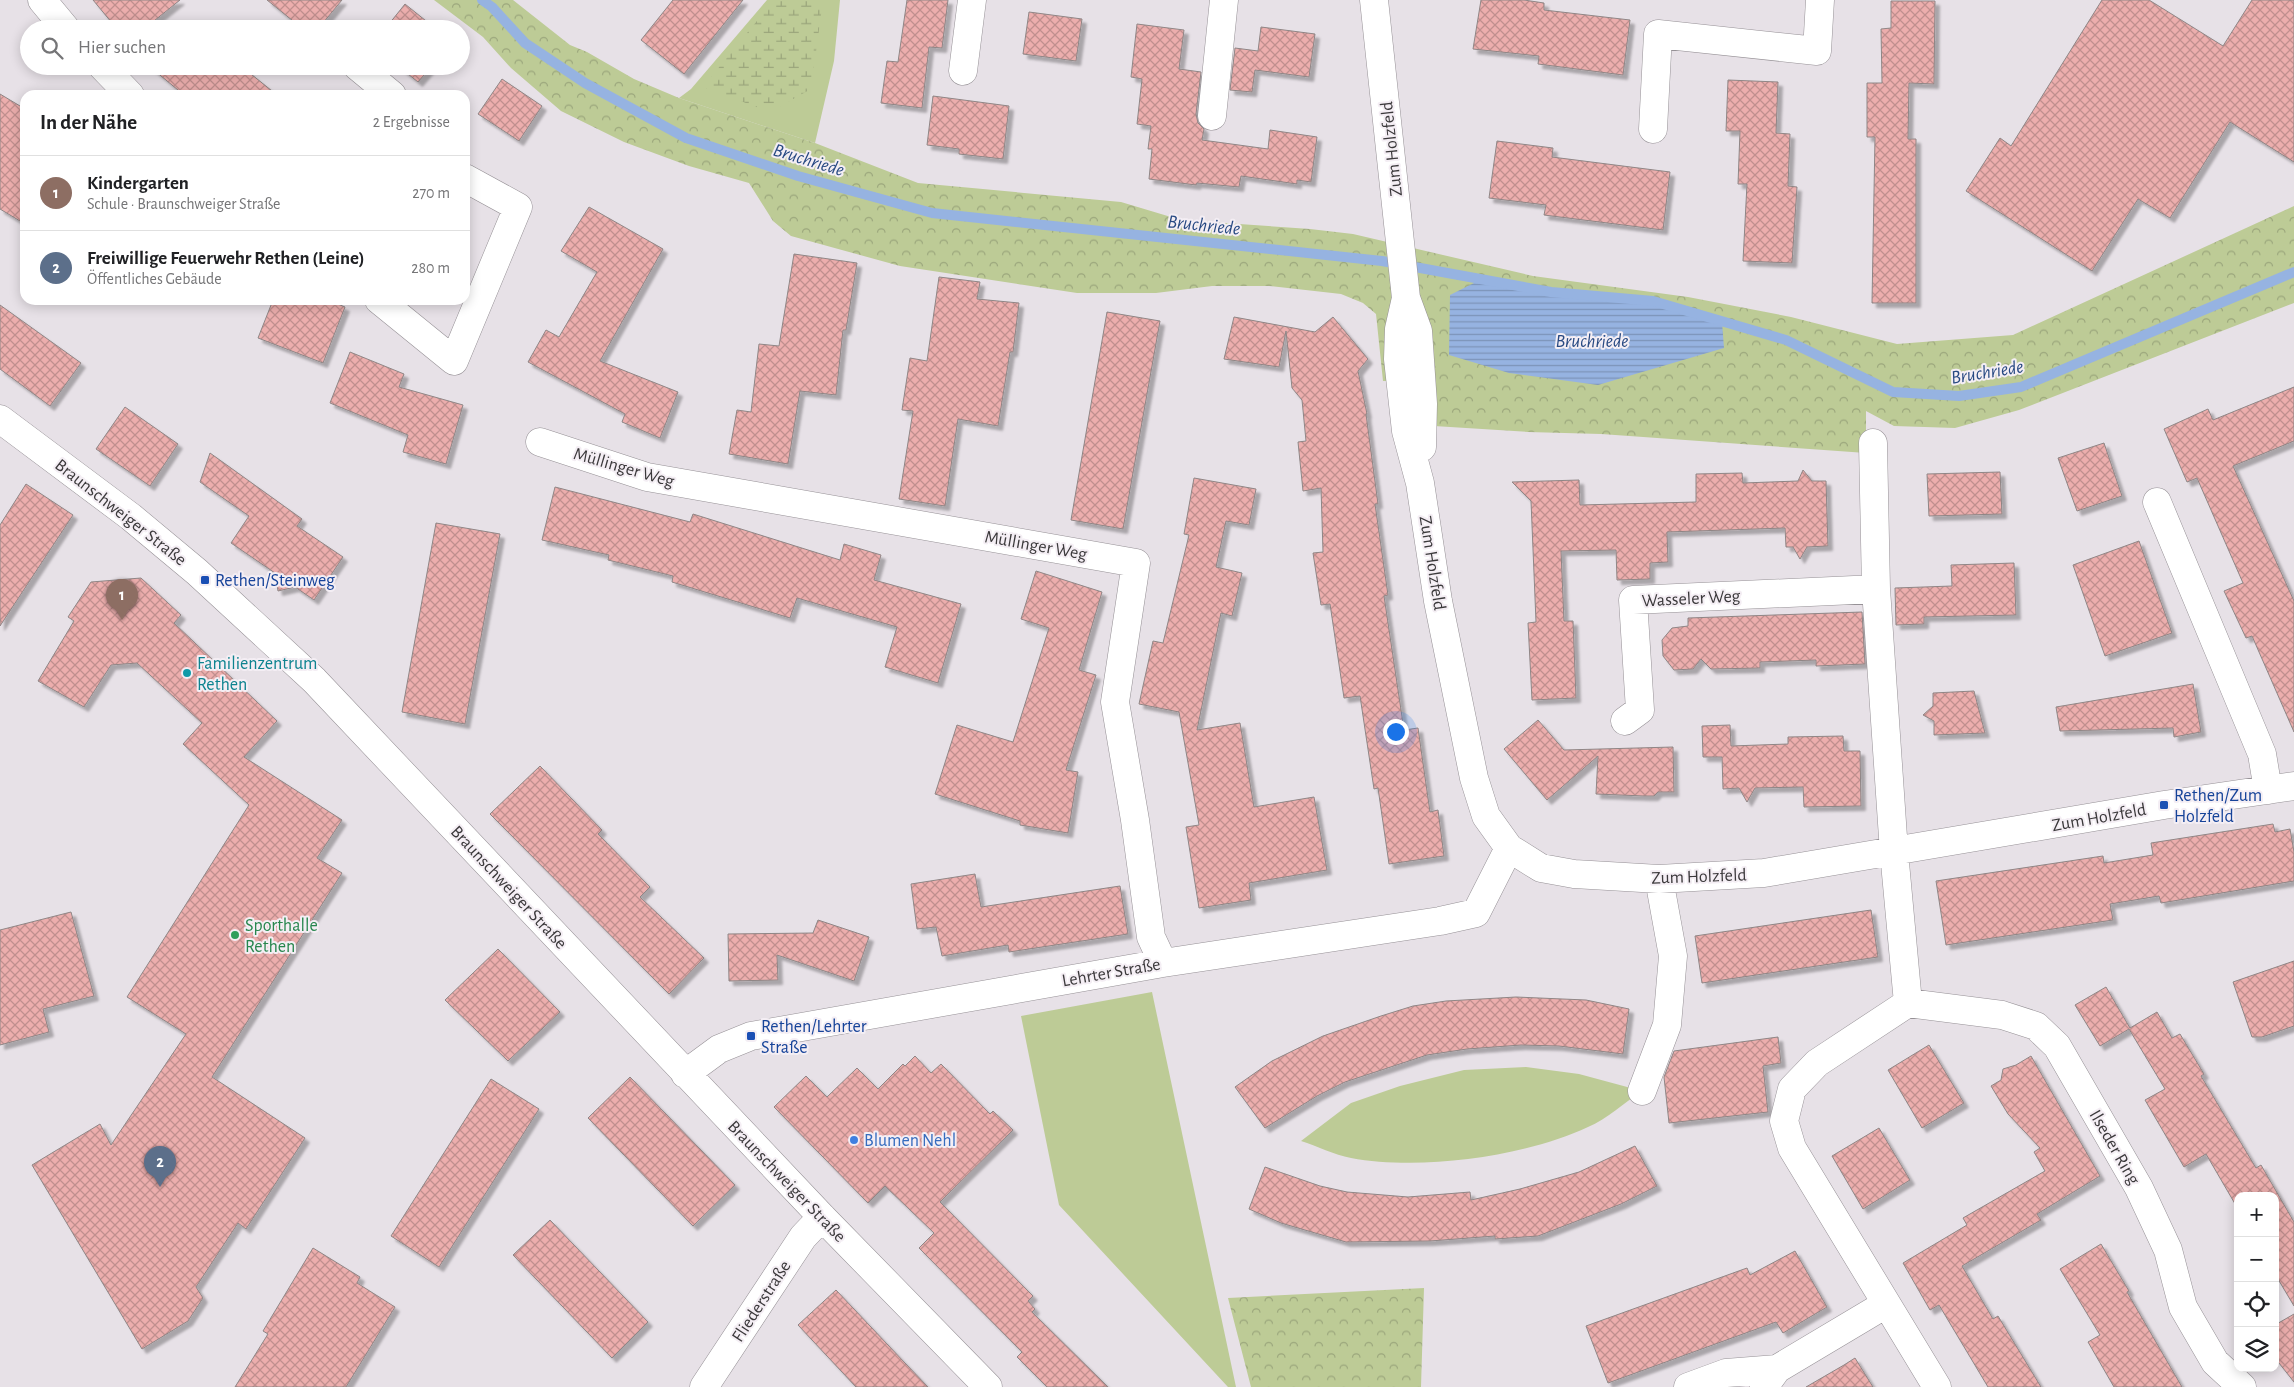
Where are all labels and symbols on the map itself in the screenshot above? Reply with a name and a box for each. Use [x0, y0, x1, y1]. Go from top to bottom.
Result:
street label: Zum Holzfeld [1378, 100, 1406, 197]
water label: Bruchriede [771, 141, 846, 180]
water label: Bruchriede [1167, 212, 1241, 239]
water label: Bruchriede [1555, 332, 1629, 351]
water label: Bruchriede [1950, 357, 2025, 388]
street label: Müllinger Weg [571, 445, 676, 491]
street label: Braunschweiger Straße [51, 456, 189, 569]
street label: Zum Holzfeld [1416, 515, 1448, 612]
street label: Müllinger Weg [983, 528, 1089, 564]
place label: Rethen/Steinweg [215, 572, 335, 590]
marker: Rethen/Steinweg [199, 574, 211, 586]
pin: 1 [106, 579, 138, 620]
street label: Wasseler Weg [1641, 587, 1741, 611]
place label: Familienzentrum Rethen [197, 655, 317, 694]
marker: Familienzentrum Rethen [181, 667, 193, 679]
your location [1383, 719, 1409, 745]
place label: Rethen/Zum Holzfeld [2174, 787, 2262, 826]
marker: Rethen/Zum Holzfeld [2158, 799, 2170, 811]
street label: Zum Holzfeld [2051, 801, 2148, 835]
street label: Braunschweiger Straße [447, 823, 570, 953]
street label: Zum Holzfeld [1651, 866, 1747, 888]
place label: Sporthalle Rethen [245, 917, 318, 956]
marker: Sporthalle Rethen [229, 929, 241, 941]
street label: Lehrter Straße [1061, 955, 1162, 990]
place label: Rethen/Lehrter Straße [761, 1018, 867, 1057]
marker: Rethen/Lehrter Straße [745, 1030, 757, 1042]
street label: Ilseder Ring [2086, 1107, 2143, 1188]
street label: Braunschweiger Straße [724, 1117, 849, 1246]
place label: Blumen Nehl [864, 1132, 956, 1150]
marker: Blumen Nehl [848, 1134, 860, 1146]
pin: 2 [144, 1146, 176, 1187]
street label: Fliederstraße [729, 1258, 795, 1345]

